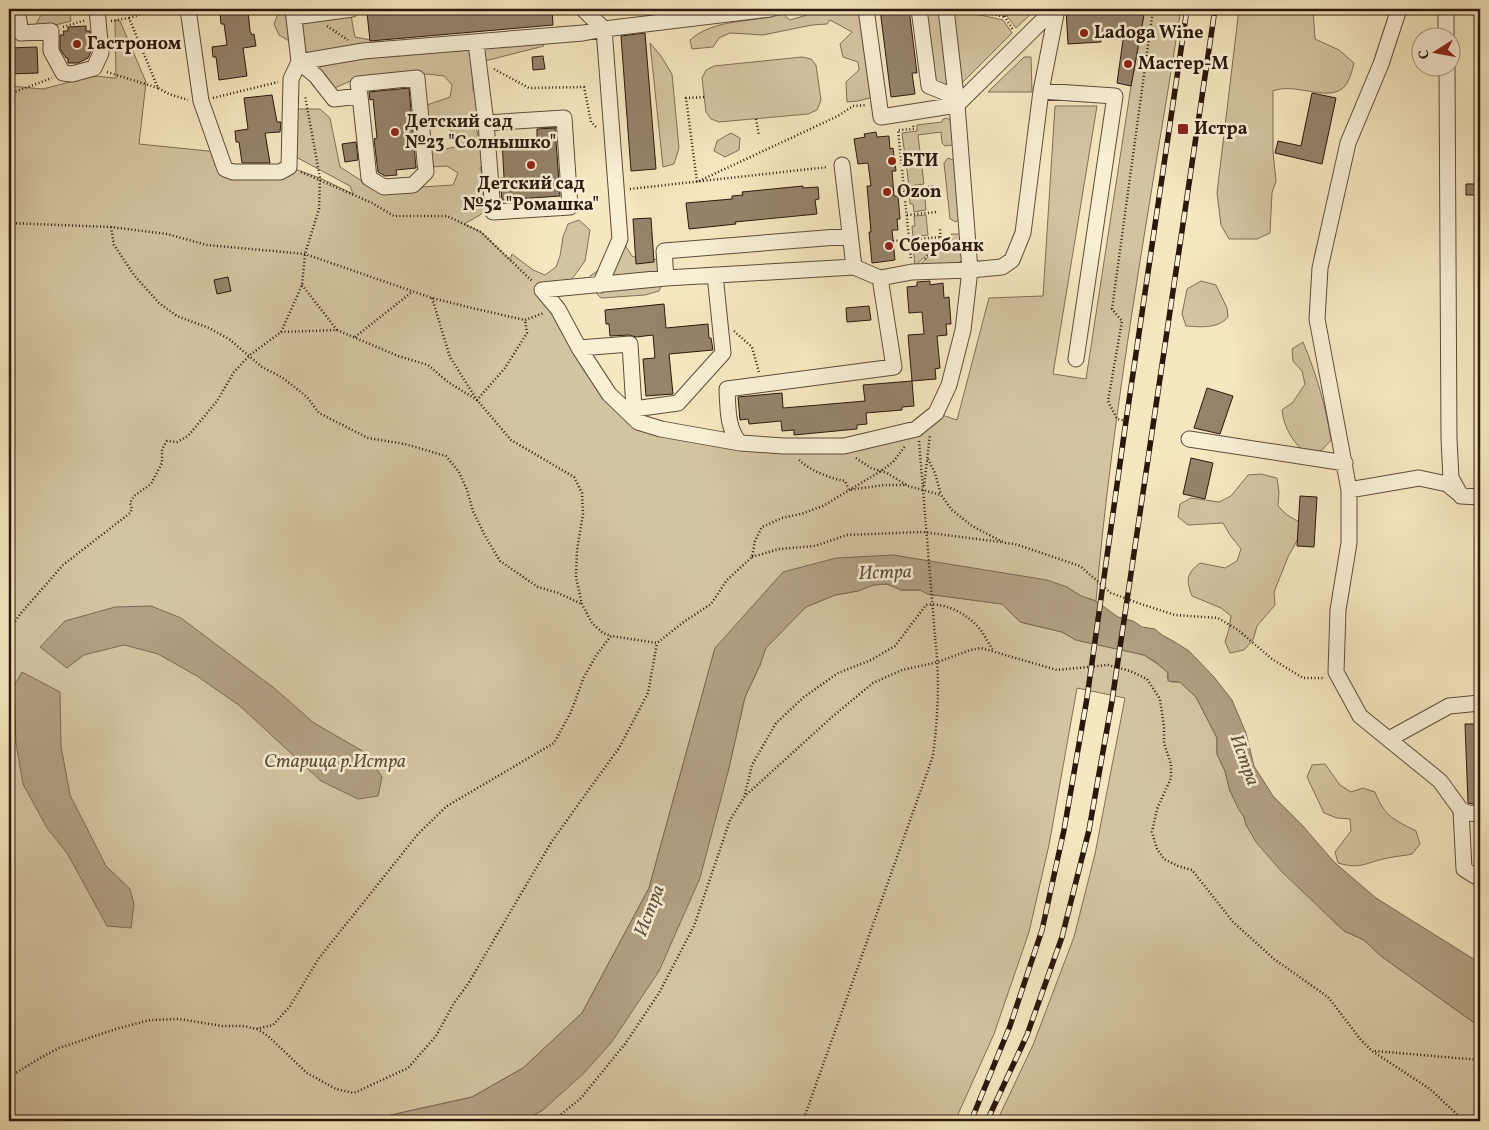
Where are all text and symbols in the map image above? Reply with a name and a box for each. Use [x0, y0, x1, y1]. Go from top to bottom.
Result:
place label: Ladoga Wine [1094, 21, 1203, 46]
marker: Ladoga Wine [1078, 27, 1090, 39]
north arrow [1412, 28, 1462, 78]
place label: Гастроном [87, 32, 182, 57]
marker: Гастроном [71, 38, 83, 50]
text: С [1415, 48, 1435, 60]
place label: Мастер-М [1138, 52, 1229, 77]
marker: Мастер-М [1122, 58, 1134, 70]
place label: Детский сад №23 "Солнышко" [405, 110, 556, 156]
place label: Истра [1194, 117, 1248, 142]
marker: Истра [1176, 122, 1190, 136]
marker: Детский сад №23 "Солнышко" [389, 126, 401, 138]
place label: БТИ [902, 149, 939, 174]
marker: БТИ [886, 155, 898, 167]
marker: Детский сад №52 "Ромашка" [525, 159, 537, 171]
place label: Детский сад №52 "Ромашка" [463, 172, 599, 218]
place label: Ozon [897, 180, 942, 205]
marker: Ozon [881, 186, 893, 198]
place label: Сбербанк [899, 234, 984, 259]
marker: Сбербанк [883, 240, 895, 252]
water label: Истра [858, 559, 912, 587]
water label: Истра [1223, 730, 1265, 790]
water label: Старица р.Истра [264, 749, 406, 775]
water label: Истра [628, 881, 672, 941]

